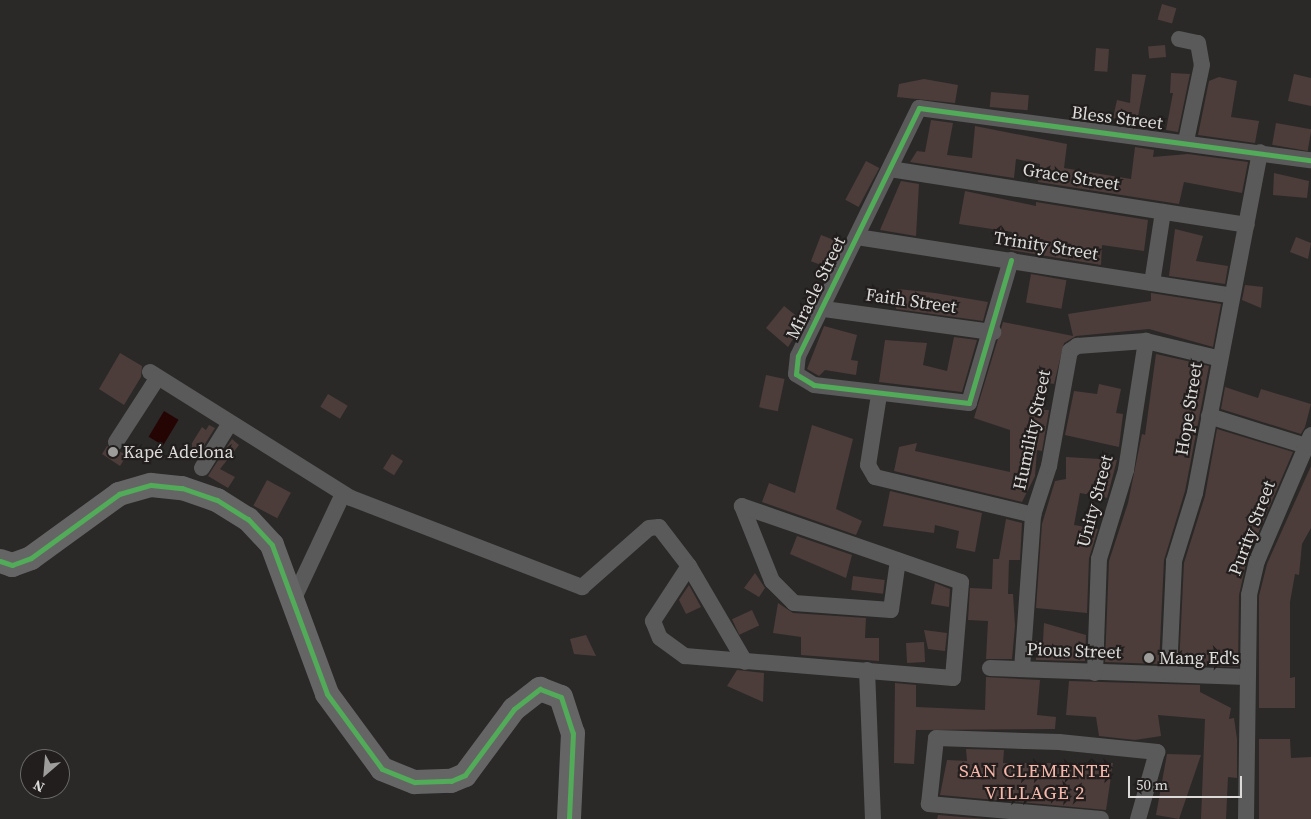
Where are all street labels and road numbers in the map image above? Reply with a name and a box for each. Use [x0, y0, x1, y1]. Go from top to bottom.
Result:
street label: Bless Street [1070, 102, 1164, 134]
street label: Grace Street [1021, 159, 1121, 195]
street label: Trinity Street [992, 227, 1100, 265]
street label: Miracle Street [782, 233, 850, 343]
street label: Faith Street [864, 284, 958, 318]
street label: Hope Street [1171, 361, 1207, 457]
street label: Humility Street [1009, 368, 1055, 492]
street label: Unity Street [1072, 453, 1118, 549]
street label: Purity Street [1224, 478, 1280, 578]
street label: Pious Street [1026, 639, 1122, 663]

